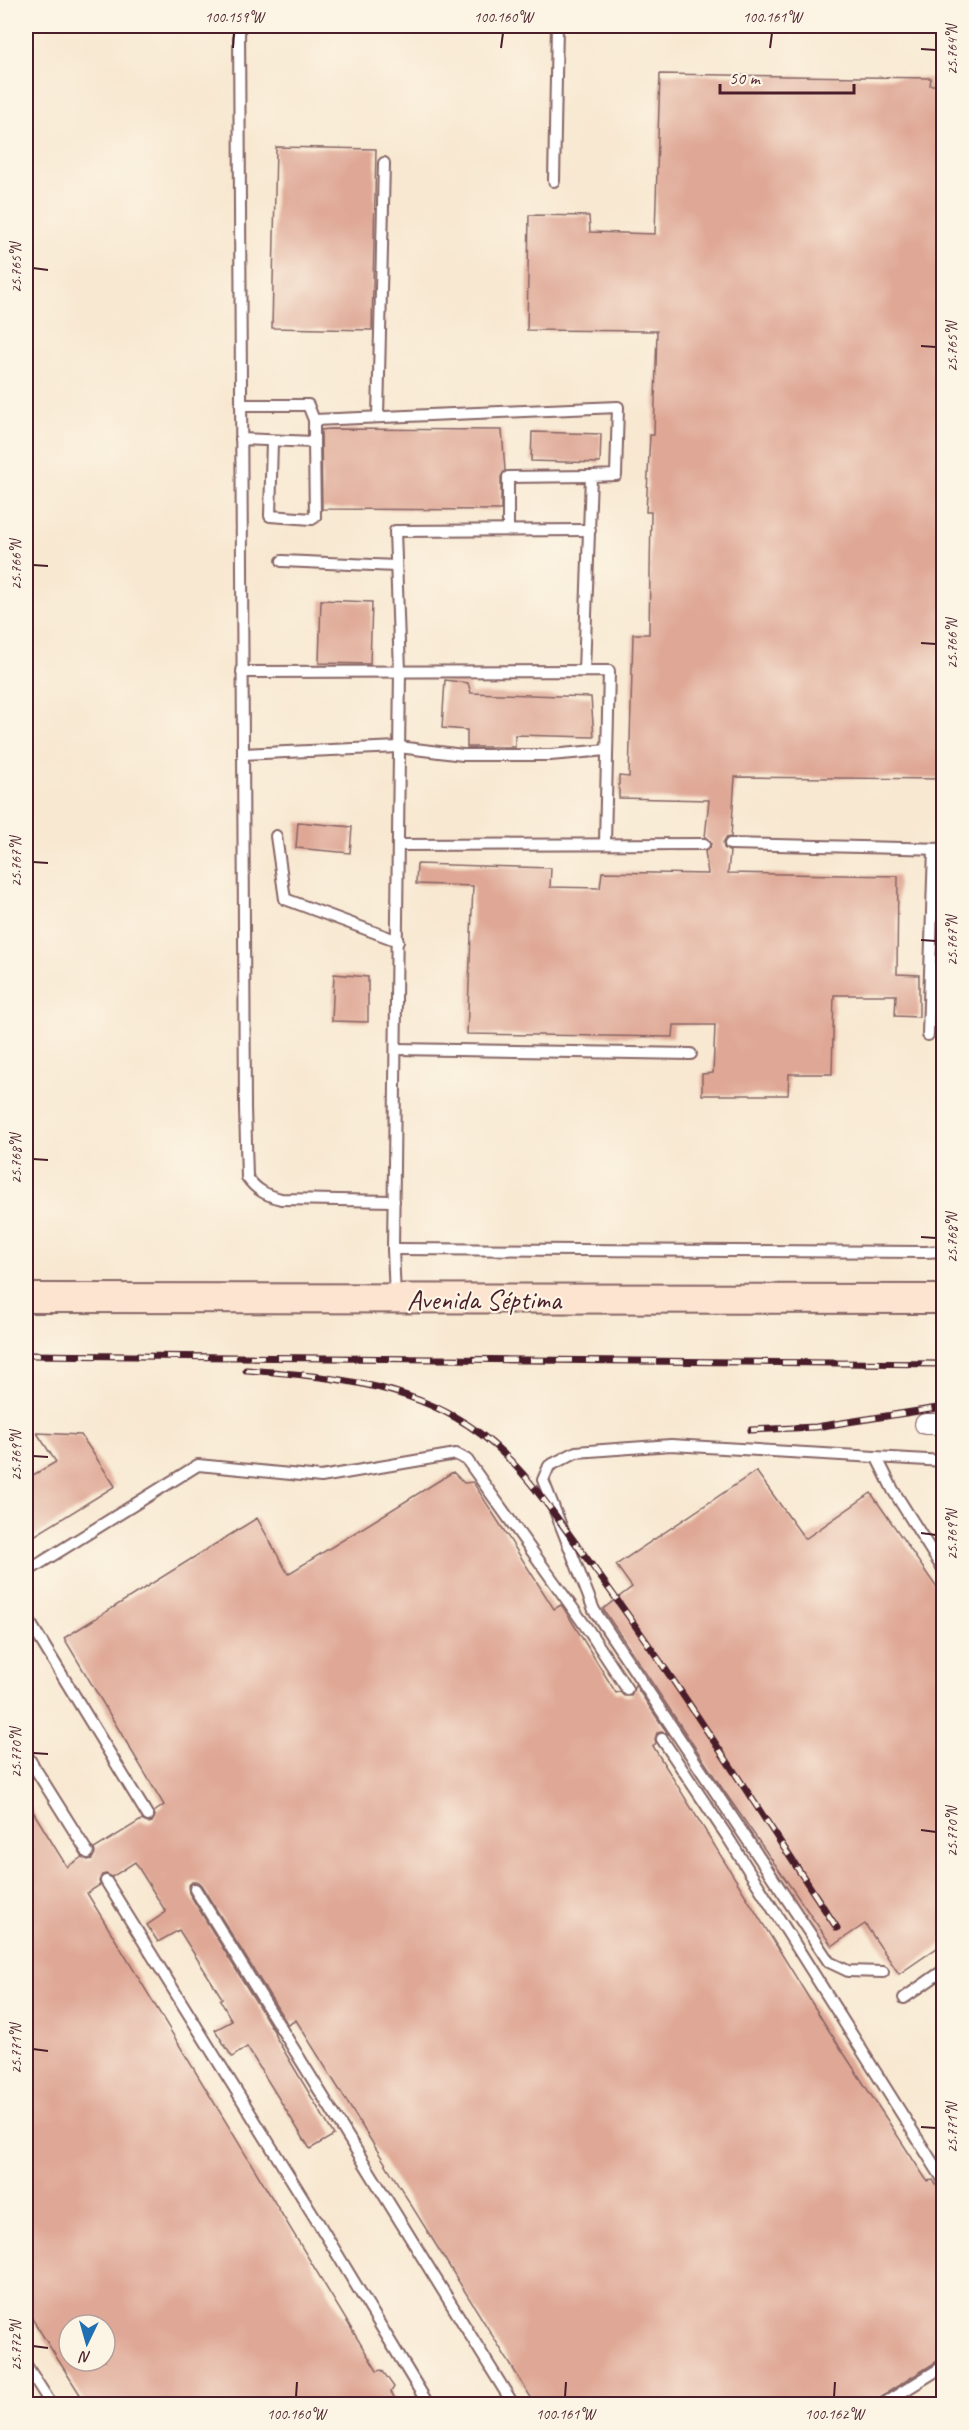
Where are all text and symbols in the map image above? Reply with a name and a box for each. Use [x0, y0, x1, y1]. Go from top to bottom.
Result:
text: 100.159°W [205, 8, 266, 27]
text: 100.160°W [474, 8, 535, 27]
text: 100.161°W [743, 8, 804, 27]
text: 25.764°N [943, 22, 962, 75]
scale bar [720, 57, 854, 95]
text: 50 m [729, 67, 762, 89]
text: 25.765°N [7, 240, 26, 293]
text: 25.765°N [943, 319, 962, 372]
text: 25.766°N [7, 537, 26, 590]
text: 25.766°N [943, 616, 962, 669]
text: 25.767°N [7, 834, 26, 887]
text: 25.767°N [943, 913, 962, 966]
text: 25.768°N [7, 1131, 26, 1184]
text: 25.768°N [943, 1210, 962, 1263]
street label: Avenida Séptima [407, 1282, 563, 1317]
text: 25.769°N [7, 1428, 26, 1481]
text: 25.769°N [943, 1507, 962, 1560]
text: 25.770°N [7, 1725, 26, 1778]
text: 25.770°N [943, 1804, 962, 1857]
text: 25.771°N [7, 2021, 26, 2074]
text: 25.771°N [943, 2100, 962, 2153]
north arrow [57, 2313, 117, 2373]
text: 25.772°N [7, 2318, 26, 2371]
text: N [77, 2346, 92, 2367]
text: 100.160°W [267, 2405, 328, 2424]
text: 100.161°W [536, 2405, 597, 2424]
text: 100.162°W [805, 2405, 866, 2424]

